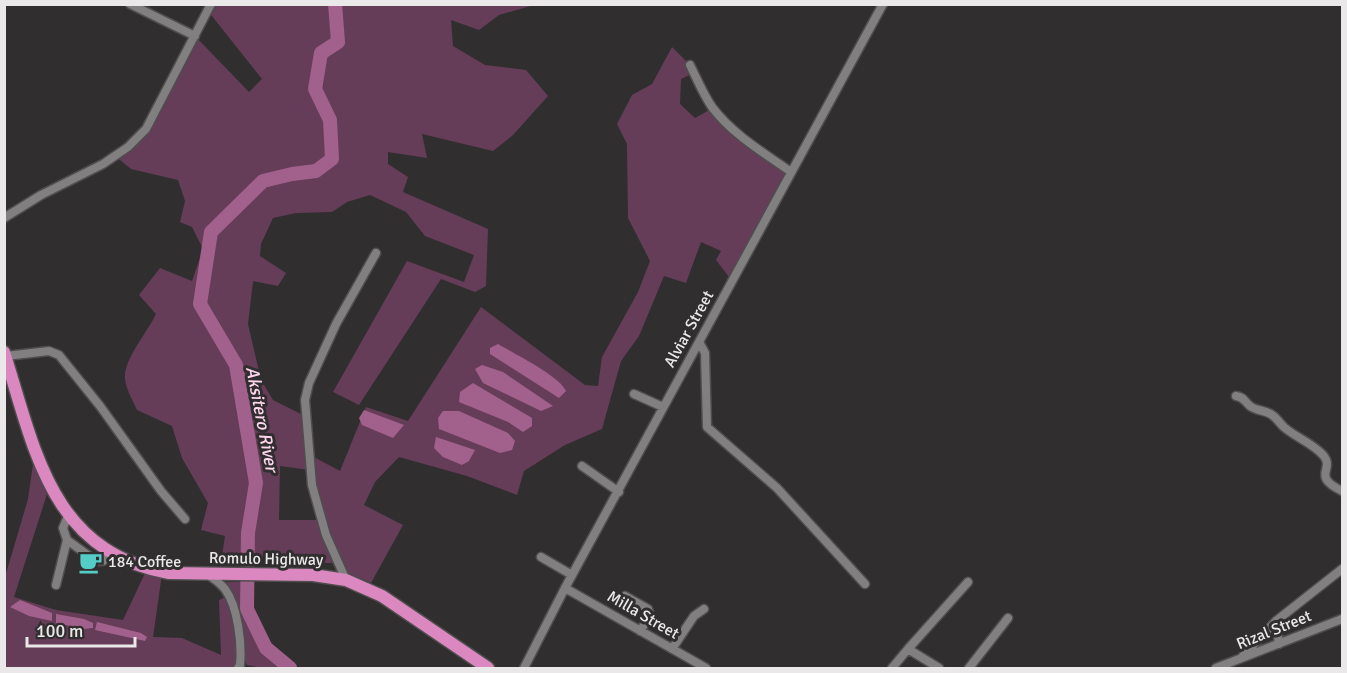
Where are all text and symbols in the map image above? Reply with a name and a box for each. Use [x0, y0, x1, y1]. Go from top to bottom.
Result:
street label: Alviar Street [660, 287, 718, 371]
water label: Aksitero River [241, 365, 283, 476]
street label: Romulo Highway [209, 548, 324, 570]
cafe icon: 184 Coffee [77, 549, 103, 575]
place label: 184 Coffee [108, 552, 181, 572]
street label: Milla Street [603, 586, 683, 644]
street label: Rizal Street [1234, 606, 1315, 654]
scale bar [27, 610, 135, 648]
text: 100 m [36, 620, 83, 642]

